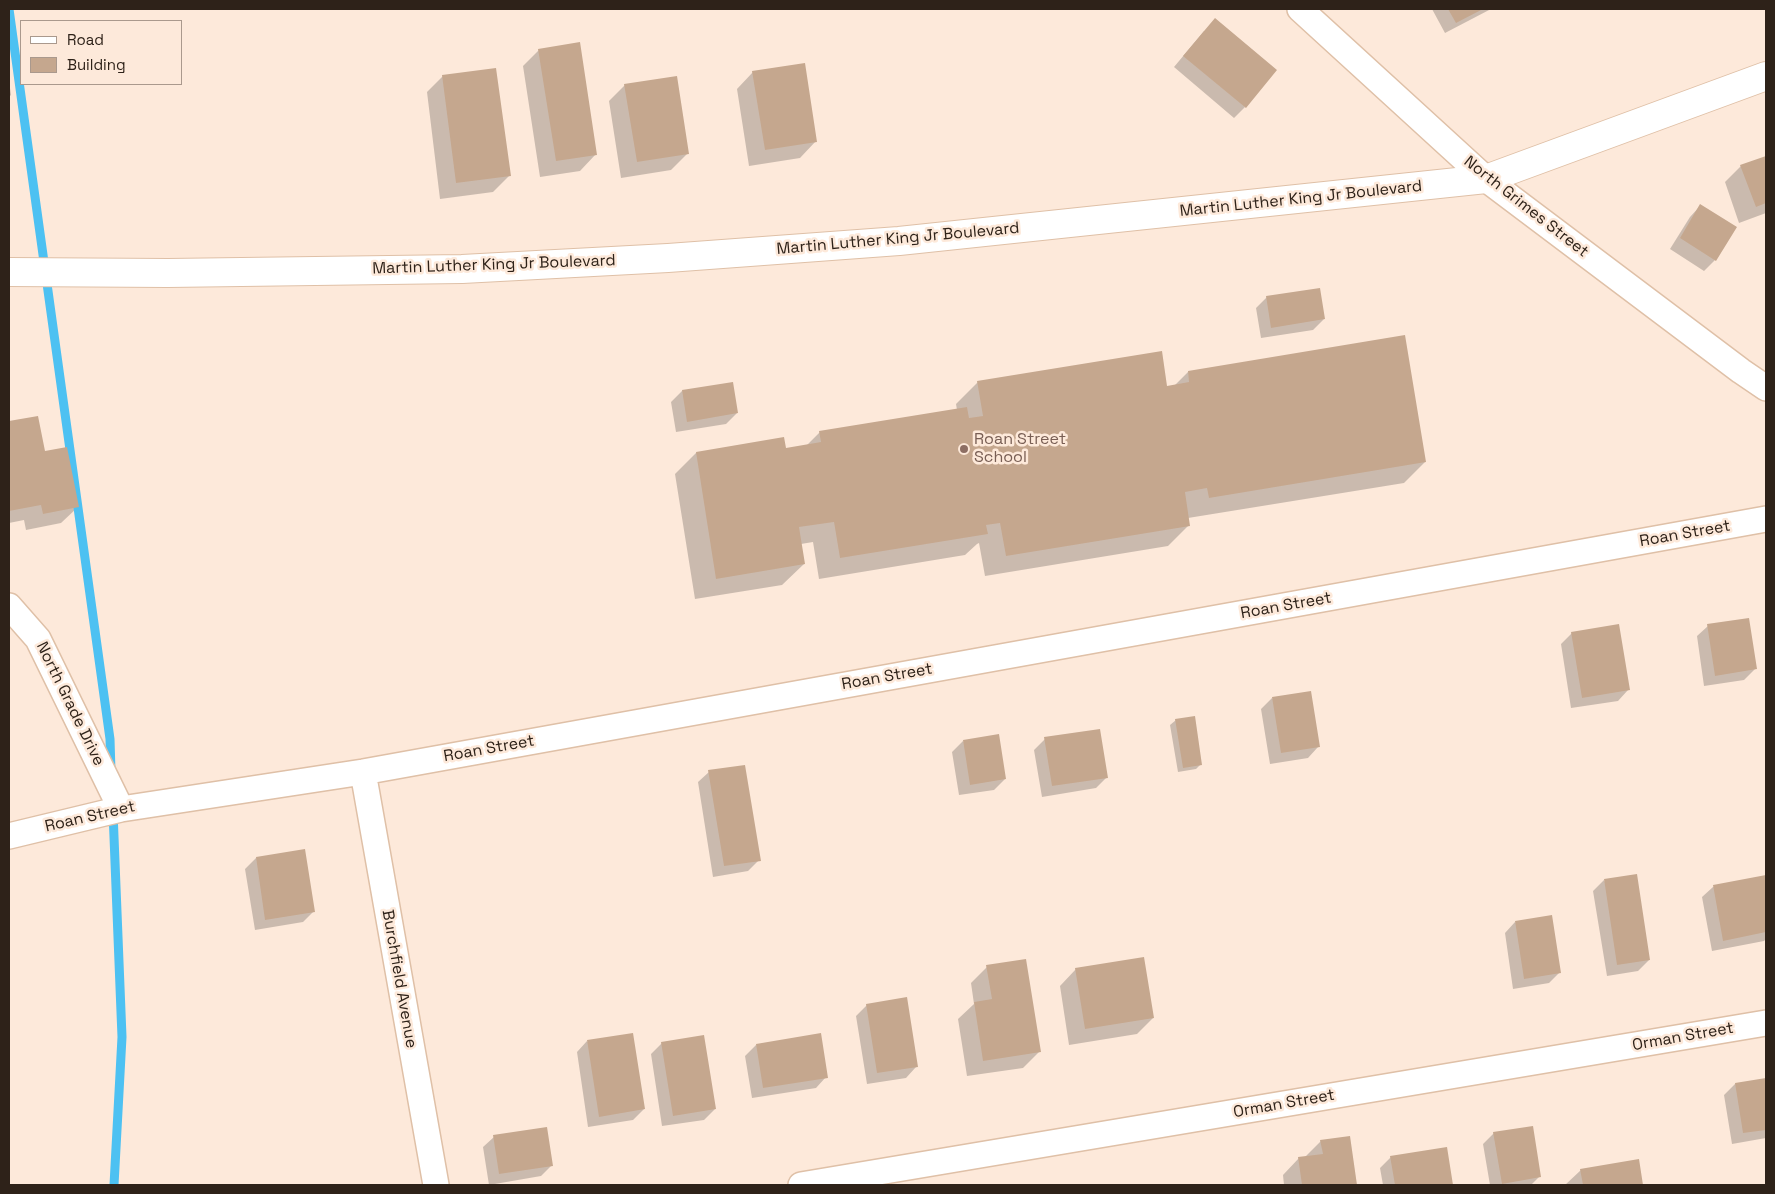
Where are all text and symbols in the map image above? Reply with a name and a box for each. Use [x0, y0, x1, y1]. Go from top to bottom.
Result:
legend [20, 20, 182, 85]
text: Road [67, 30, 104, 49]
text: Building [67, 55, 126, 74]
street label: North Grimes Street [1460, 152, 1592, 262]
street label: Martin Luther King Jr Boulevard [1179, 177, 1423, 221]
street label: Martin Luther King Jr Boulevard [776, 219, 1020, 259]
street label: Martin Luther King Jr Boulevard [372, 251, 616, 279]
place label: Roan Street School [974, 430, 1066, 468]
marker: Roan Street School [958, 443, 970, 455]
street label: Roan Street [1638, 517, 1732, 551]
street label: Roan Street [1239, 589, 1333, 623]
street label: North Grade Drive [32, 639, 108, 769]
street label: Roan Street [840, 660, 934, 694]
street label: Roan Street [442, 732, 536, 766]
street label: Roan Street [43, 797, 137, 837]
street label: Burchfield Avenue [377, 908, 421, 1050]
street label: Orman Street [1631, 1019, 1735, 1055]
street label: Orman Street [1232, 1086, 1336, 1122]

